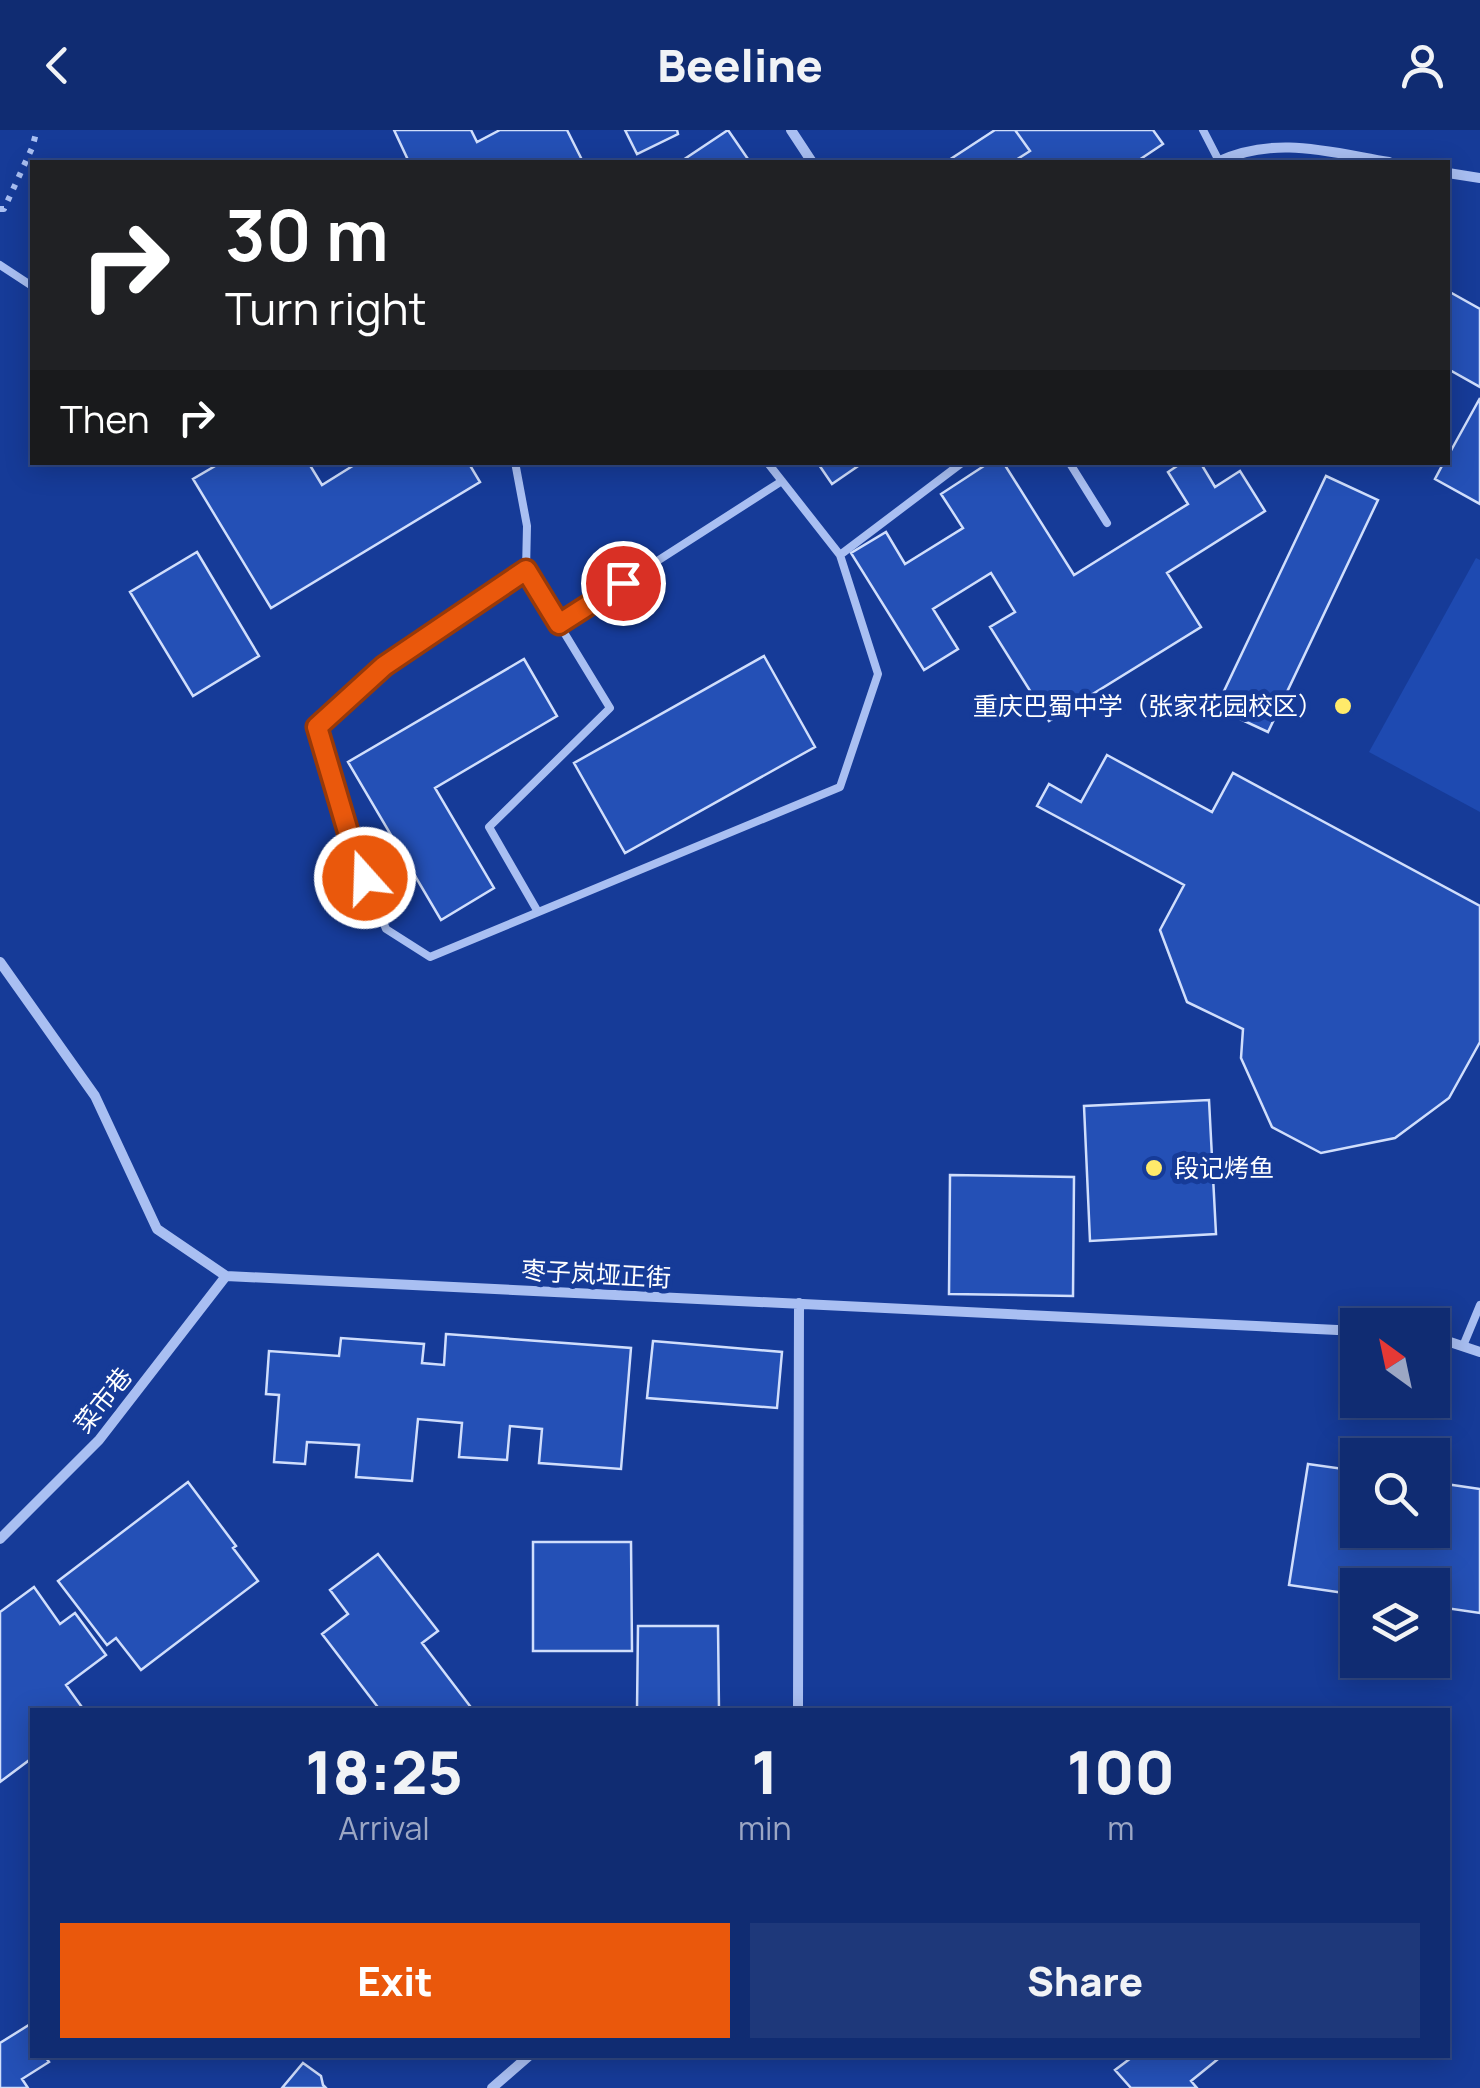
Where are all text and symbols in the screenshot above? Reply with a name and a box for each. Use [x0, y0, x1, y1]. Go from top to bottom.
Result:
text: Beeline [657, 34, 823, 96]
icon: back [30, 38, 85, 93]
icon: person [1395, 38, 1450, 93]
text: 30 m [225, 186, 389, 282]
icon: right [60, 200, 190, 330]
text: Turn right [225, 277, 426, 339]
icon: right [169, 390, 224, 445]
text: Then [60, 392, 149, 444]
pin [581, 541, 666, 626]
icon: arrive [596, 556, 651, 611]
place label: 重庆巴蜀中学（张家花园校区） [973, 688, 1323, 723]
marker: 重庆巴蜀中学（张家花园校区） [1332, 695, 1354, 717]
position arrow [313, 826, 417, 930]
place label: 段记烤鱼 [1174, 1150, 1274, 1185]
marker: 段记烤鱼 [1143, 1157, 1165, 1179]
street label: 枣子岚垭正街 [520, 1252, 672, 1295]
north arrow [1340, 1308, 1450, 1418]
map controls [1340, 1308, 1450, 1678]
street label: 菜市巷 [65, 1360, 140, 1440]
button: search [1340, 1438, 1450, 1548]
button: layers [1340, 1568, 1450, 1678]
text: 18:25 [305, 1730, 463, 1812]
text: 1 [751, 1730, 778, 1812]
text: 100 [1067, 1730, 1175, 1812]
text: Arrival [338, 1806, 430, 1850]
text: min [738, 1806, 792, 1850]
text: m [1107, 1806, 1134, 1850]
button: Exit [60, 1923, 730, 2038]
button: Share [750, 1923, 1420, 2038]

